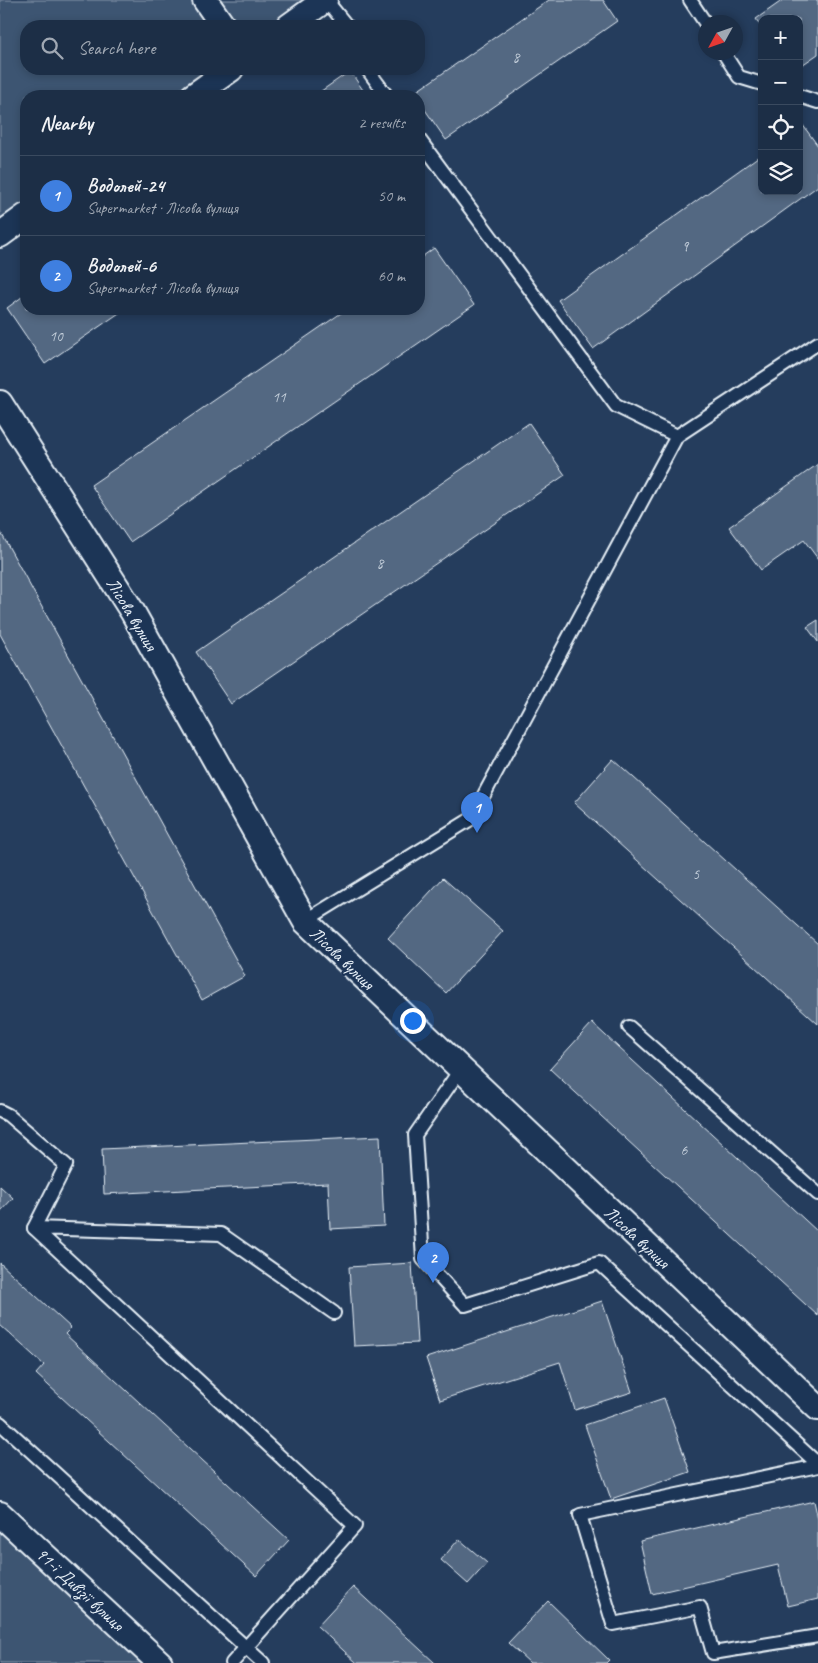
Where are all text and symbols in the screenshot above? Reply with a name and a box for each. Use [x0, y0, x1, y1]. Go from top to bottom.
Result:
north arrow [698, 15, 743, 60]
map controls [758, 15, 803, 195]
button: + [758, 15, 803, 60]
search box [20, 20, 425, 75]
icon: search [38, 34, 66, 62]
text: Search here [78, 36, 155, 60]
house number: 8 [513, 48, 521, 67]
button: − [758, 60, 803, 105]
button: locate [758, 105, 803, 150]
text: Nearby [40, 110, 93, 136]
text: 2 results [358, 113, 405, 133]
button: layers [758, 150, 803, 195]
text: Водолей-24 [87, 174, 164, 198]
text: 1 [52, 186, 60, 206]
text: 50 m [378, 186, 405, 206]
text: Supermarket · Лісова вулиця [87, 198, 238, 218]
house number: 9 [682, 237, 690, 256]
text: Водолей-6 [87, 254, 156, 278]
text: 2 [52, 266, 60, 286]
text: 60 m [378, 266, 405, 286]
text: Supermarket · Лісова вулиця [87, 278, 238, 298]
house number: 10 [49, 327, 64, 346]
house number: 11 [272, 388, 287, 407]
house number: 8 [377, 554, 385, 573]
street label: Лісова вулиця [102, 574, 163, 656]
pin: 1 [461, 792, 493, 833]
house number: 5 [693, 865, 701, 884]
street label: Лісова вулиця [305, 922, 380, 995]
your location [400, 1008, 426, 1034]
house number: 6 [681, 1141, 689, 1160]
street label: Лісова вулиця [600, 1201, 675, 1274]
pin: 2 [417, 1242, 449, 1283]
street label: 91-ї Дивізії вулиця [31, 1543, 130, 1637]

